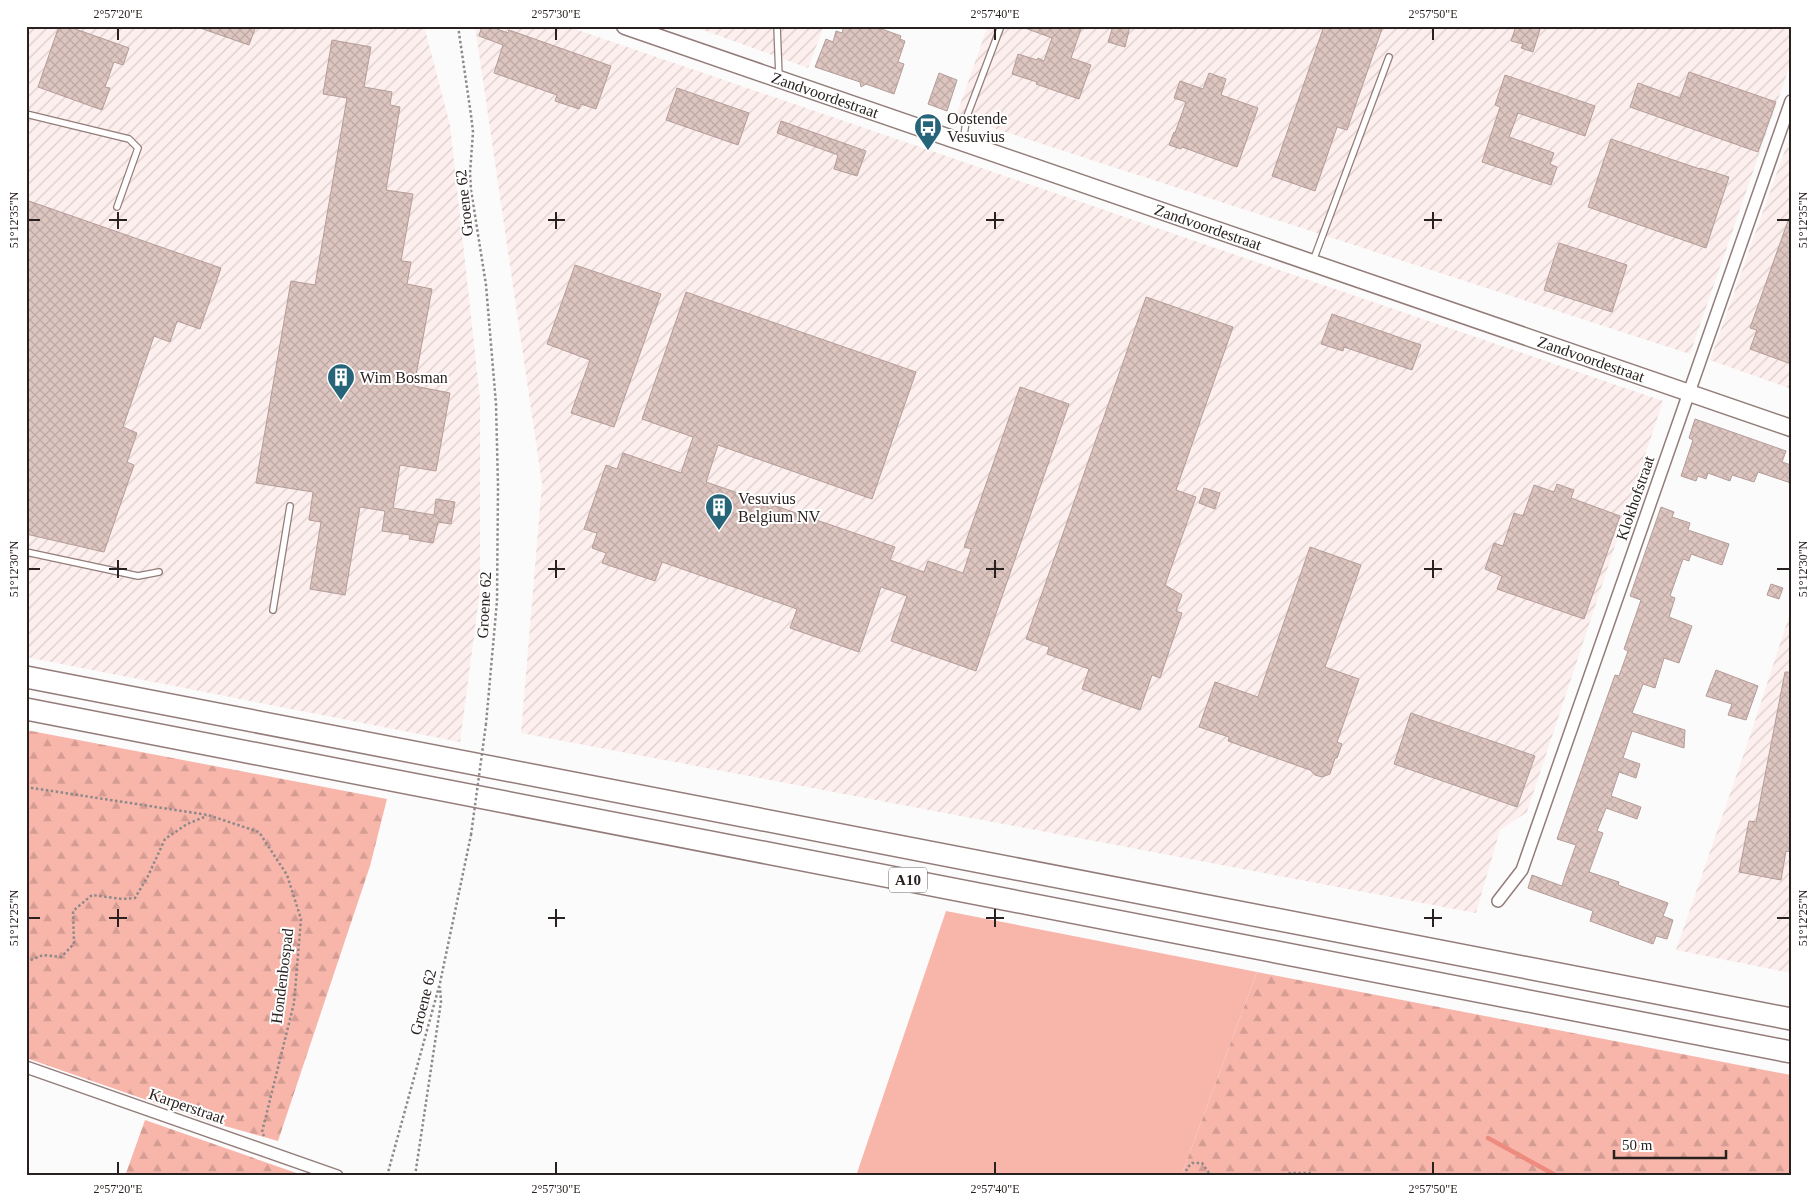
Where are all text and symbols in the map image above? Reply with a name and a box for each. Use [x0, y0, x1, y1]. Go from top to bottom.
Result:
text: 2°57'20"E [93, 7, 143, 21]
text: 2°57'30"E [531, 7, 581, 21]
text: 2°57'40"E [970, 7, 1020, 21]
text: 2°57'50"E [1408, 7, 1458, 21]
street label: Zandvoordestraat [769, 69, 881, 121]
place label: Oostende Vesuvius [947, 110, 1007, 145]
bus stop icon: Oostende Vesuvius [913, 112, 943, 151]
street label: Groene 62 [452, 169, 476, 237]
text: 51°12'35"N [7, 191, 21, 248]
text: 51°12'35"N [1796, 191, 1810, 248]
street label: Zandvoordestraat [1152, 201, 1264, 253]
street label: Zandvoordestraat [1535, 333, 1647, 385]
building icon: Wim Bosman [326, 362, 356, 401]
place label: Wim Bosman [360, 369, 448, 386]
street label: Klokhofstraat [1613, 453, 1658, 542]
place label: Vesuvius Belgium NV [738, 490, 821, 526]
building icon: Vesuvius Belgium NV [704, 492, 734, 531]
text: 51°12'30"N [7, 540, 21, 597]
text: 51°12'30"N [1796, 540, 1810, 597]
street label: Groene 62 [474, 571, 494, 639]
road number: A10 [889, 868, 927, 892]
text: 51°12'25"N [7, 889, 21, 946]
text: 51°12'25"N [1796, 889, 1810, 946]
street label: Hondenbospad [268, 927, 297, 1025]
street label: Groene 62 [407, 967, 439, 1037]
street label: Karperstraat [147, 1085, 228, 1128]
scale bar [1614, 1127, 1727, 1159]
text: 50 m [1622, 1137, 1653, 1153]
text: 2°57'20"E [93, 1182, 143, 1196]
text: 2°57'30"E [531, 1182, 581, 1196]
text: 2°57'40"E [970, 1182, 1020, 1196]
text: 2°57'50"E [1408, 1182, 1458, 1196]

